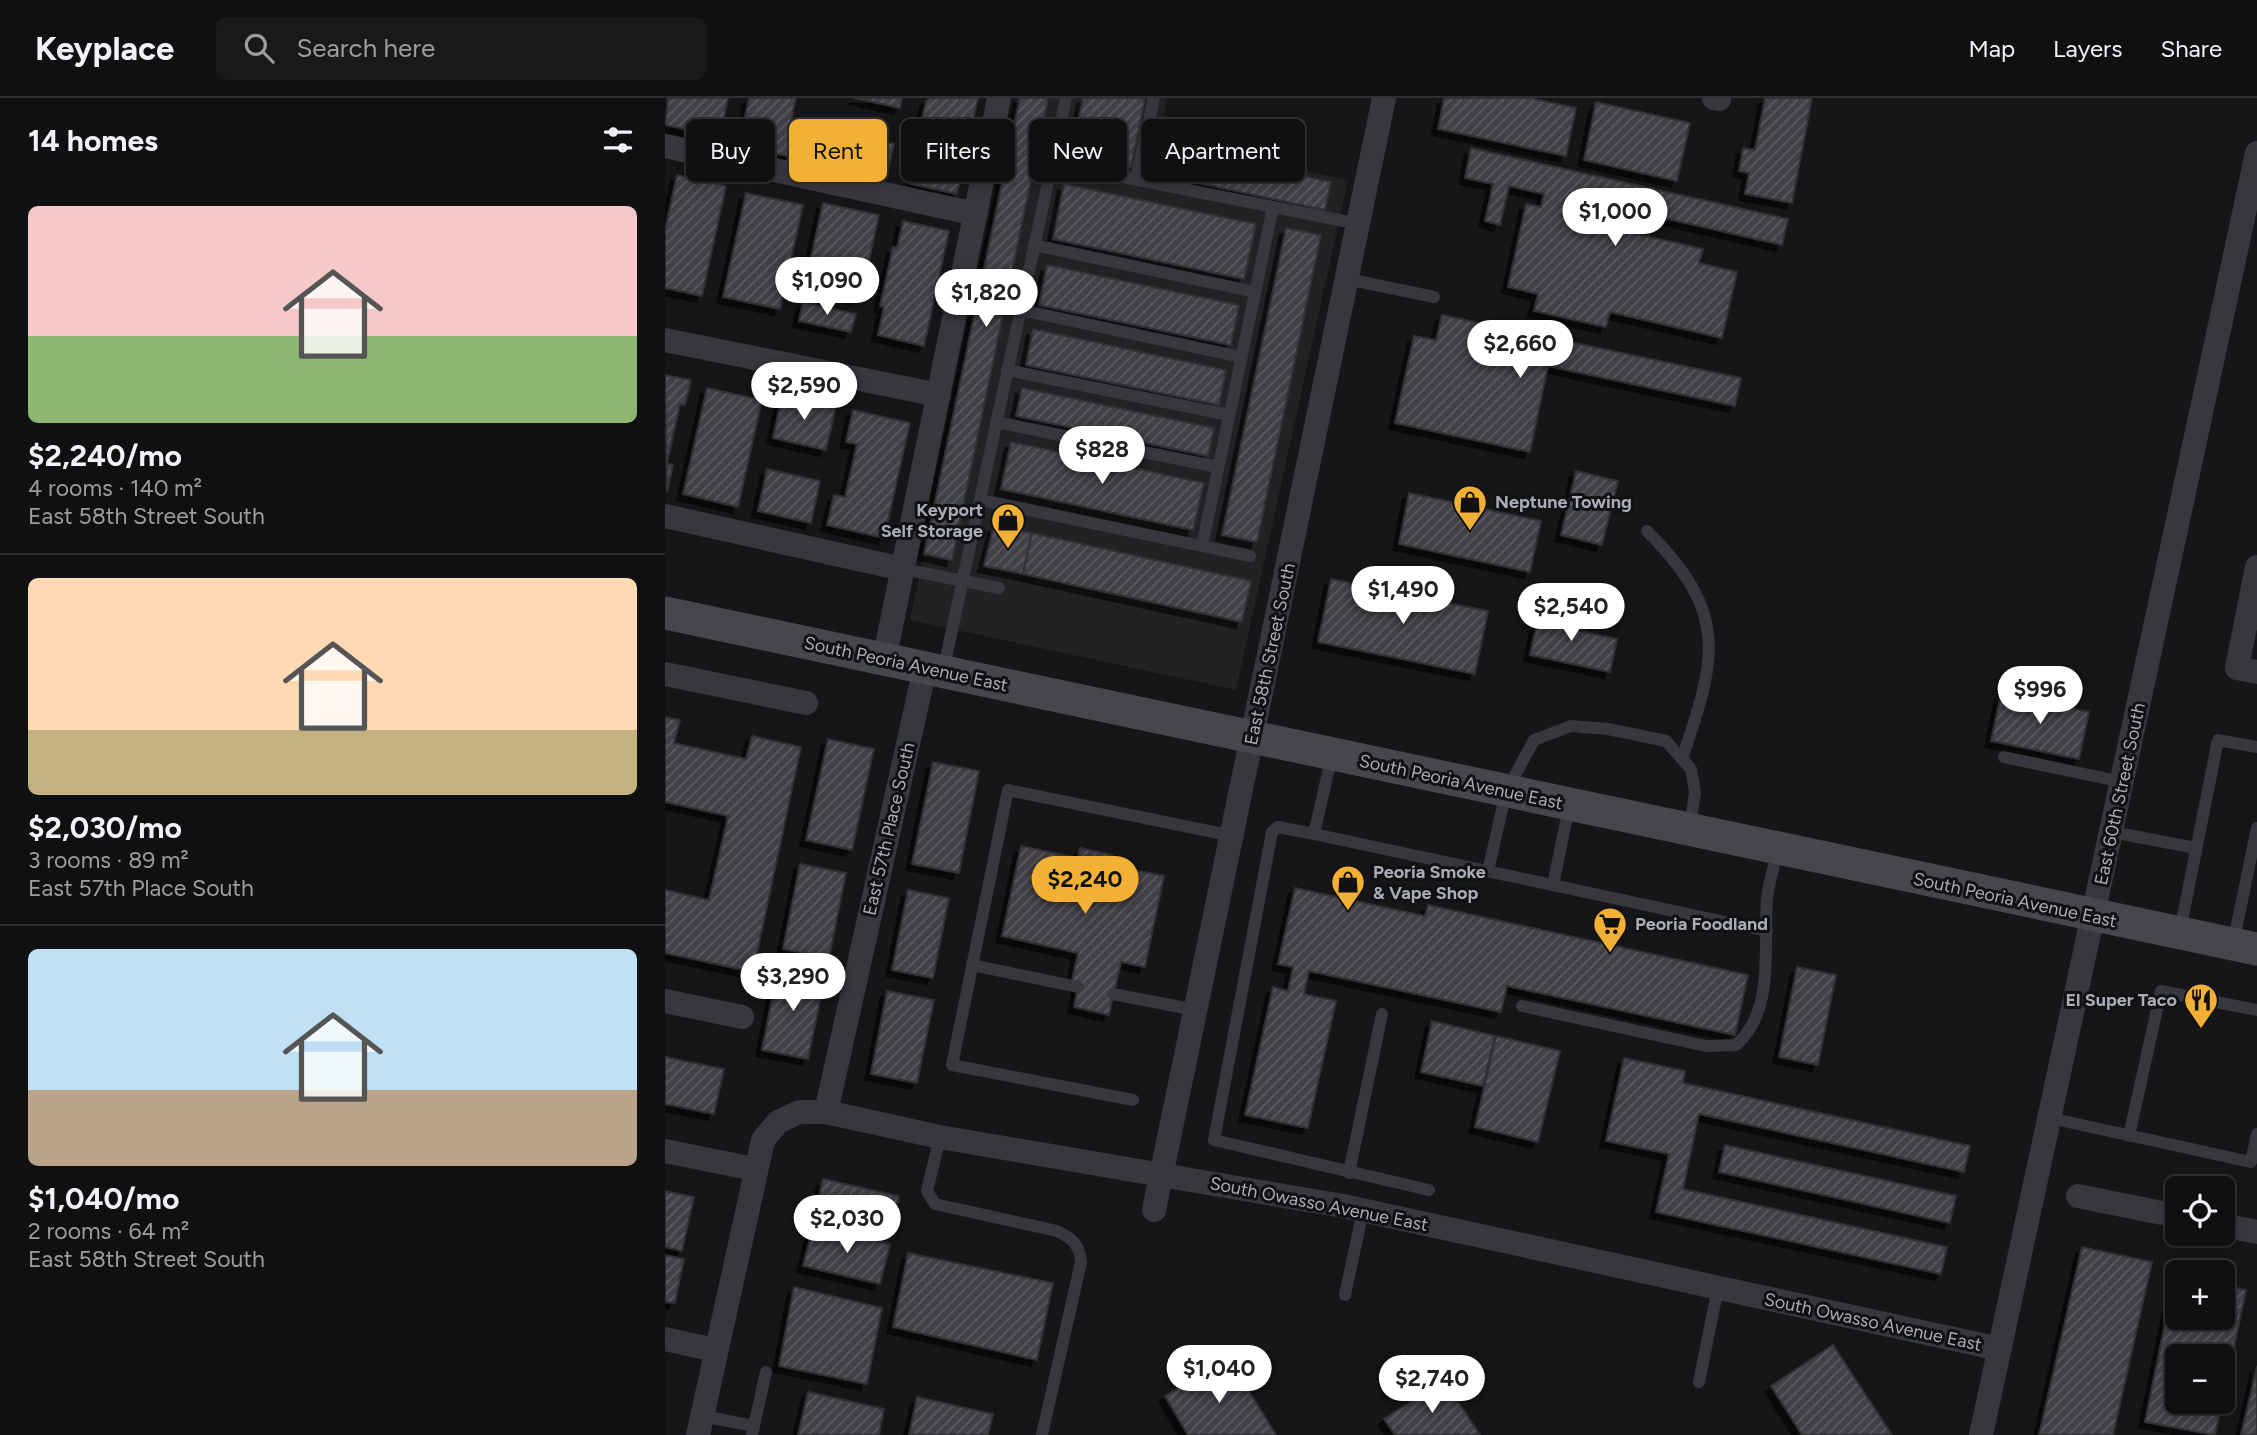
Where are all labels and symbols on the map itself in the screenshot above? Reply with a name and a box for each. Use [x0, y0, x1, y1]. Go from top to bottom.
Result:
pin: $1,000 [1558, 188, 1672, 248]
pin: $1,090 [770, 258, 884, 317]
pin: $1,820 [929, 270, 1043, 329]
pin: $2,660 [1463, 320, 1577, 380]
pin: $2,590 [747, 362, 861, 422]
pin: $828 [1061, 426, 1143, 486]
shop icon: Neptune Towing [1451, 483, 1489, 532]
place label: Neptune Towing [1495, 491, 1632, 513]
place label: Keyport Self Storage [881, 499, 983, 542]
shop icon: Keyport Self Storage [989, 501, 1027, 550]
street label: East 58th Street South [1240, 561, 1300, 747]
pin: $1,490 [1346, 566, 1460, 626]
pin: $2,540 [1514, 584, 1628, 643]
street label: South Peoria Avenue East [802, 632, 1010, 696]
pin: $996 [1999, 666, 2081, 726]
street label: East 60th Street South [2090, 701, 2150, 887]
street label: East 57th Place South [858, 740, 920, 918]
street label: South Peoria Avenue East [1357, 750, 1565, 814]
pin: $2,240 [1028, 856, 1142, 916]
place label: Peoria Smoke & Vape Shop [1373, 861, 1486, 904]
shop icon: Peoria Smoke & Vape Shop [1329, 863, 1367, 912]
street label: South Peoria Avenue East [1911, 868, 2119, 932]
supermarket icon: Peoria Foodland [1591, 905, 1629, 954]
place label: Peoria Foodland [1635, 913, 1768, 935]
pin: $3,290 [736, 954, 850, 1013]
restaurant icon: El Super Taco [2182, 981, 2220, 1030]
place label: El Super Taco [2065, 989, 2177, 1011]
street label: South Owasso Avenue East [1208, 1172, 1430, 1236]
pin: $2,030 [790, 1196, 904, 1255]
street label: South Owasso Avenue East [1762, 1288, 1984, 1356]
pin: $1,040 [1162, 1346, 1276, 1405]
pin: $2,740 [1375, 1356, 1489, 1415]

